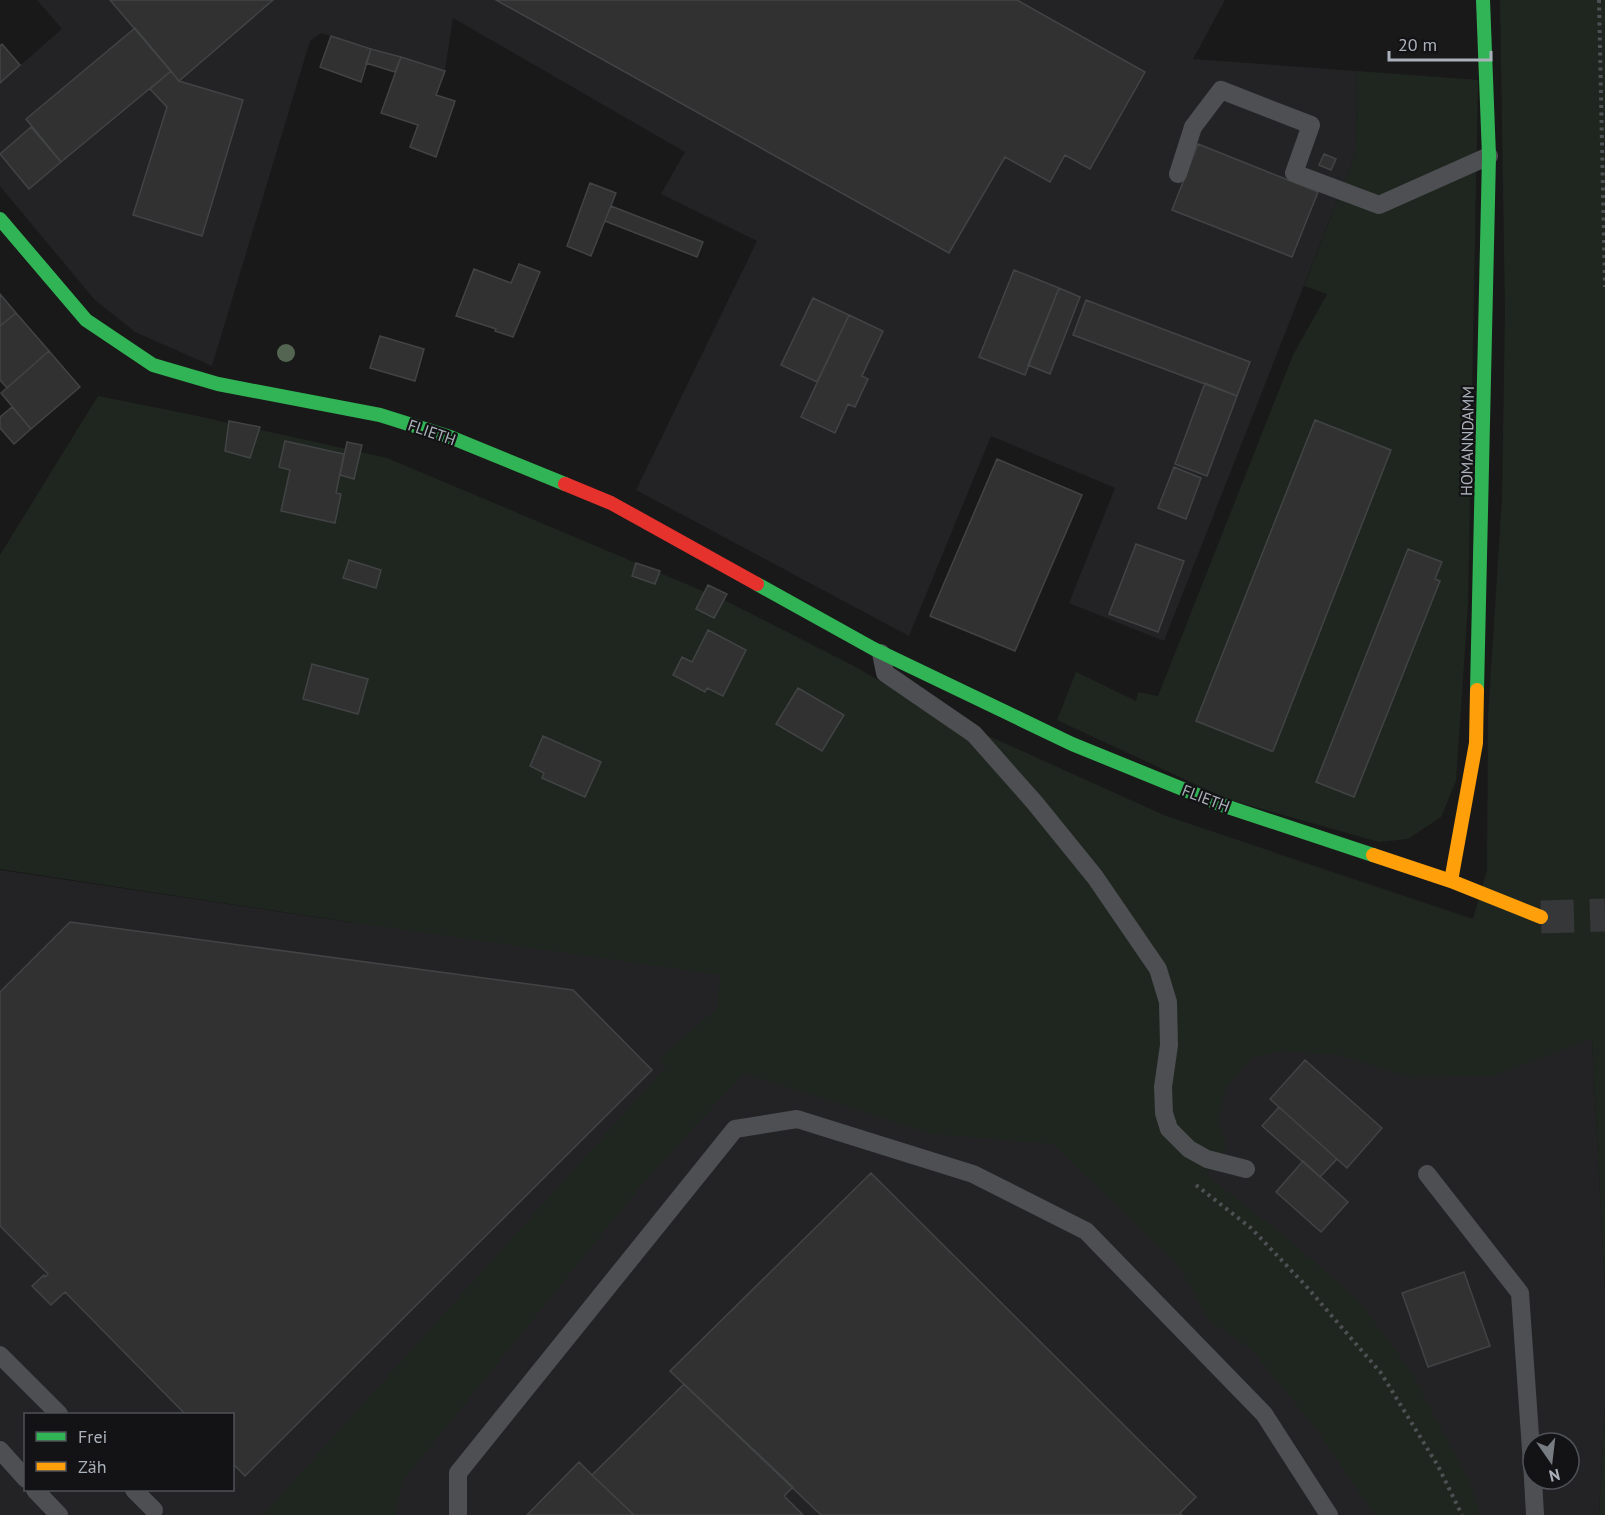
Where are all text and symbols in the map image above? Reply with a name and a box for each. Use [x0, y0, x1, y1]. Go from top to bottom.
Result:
scale bar [1389, 24, 1491, 62]
text: 20 m [1398, 33, 1437, 56]
street label: HOMANNDAMM [1456, 386, 1478, 496]
street label: FLIETH [405, 414, 459, 450]
street label: FLIETH [1179, 780, 1233, 816]
legend [24, 1413, 234, 1491]
text: Frei [78, 1425, 107, 1448]
north arrow [1521, 1431, 1581, 1491]
text: Zäh [78, 1455, 107, 1478]
text: N [1547, 1465, 1562, 1487]

